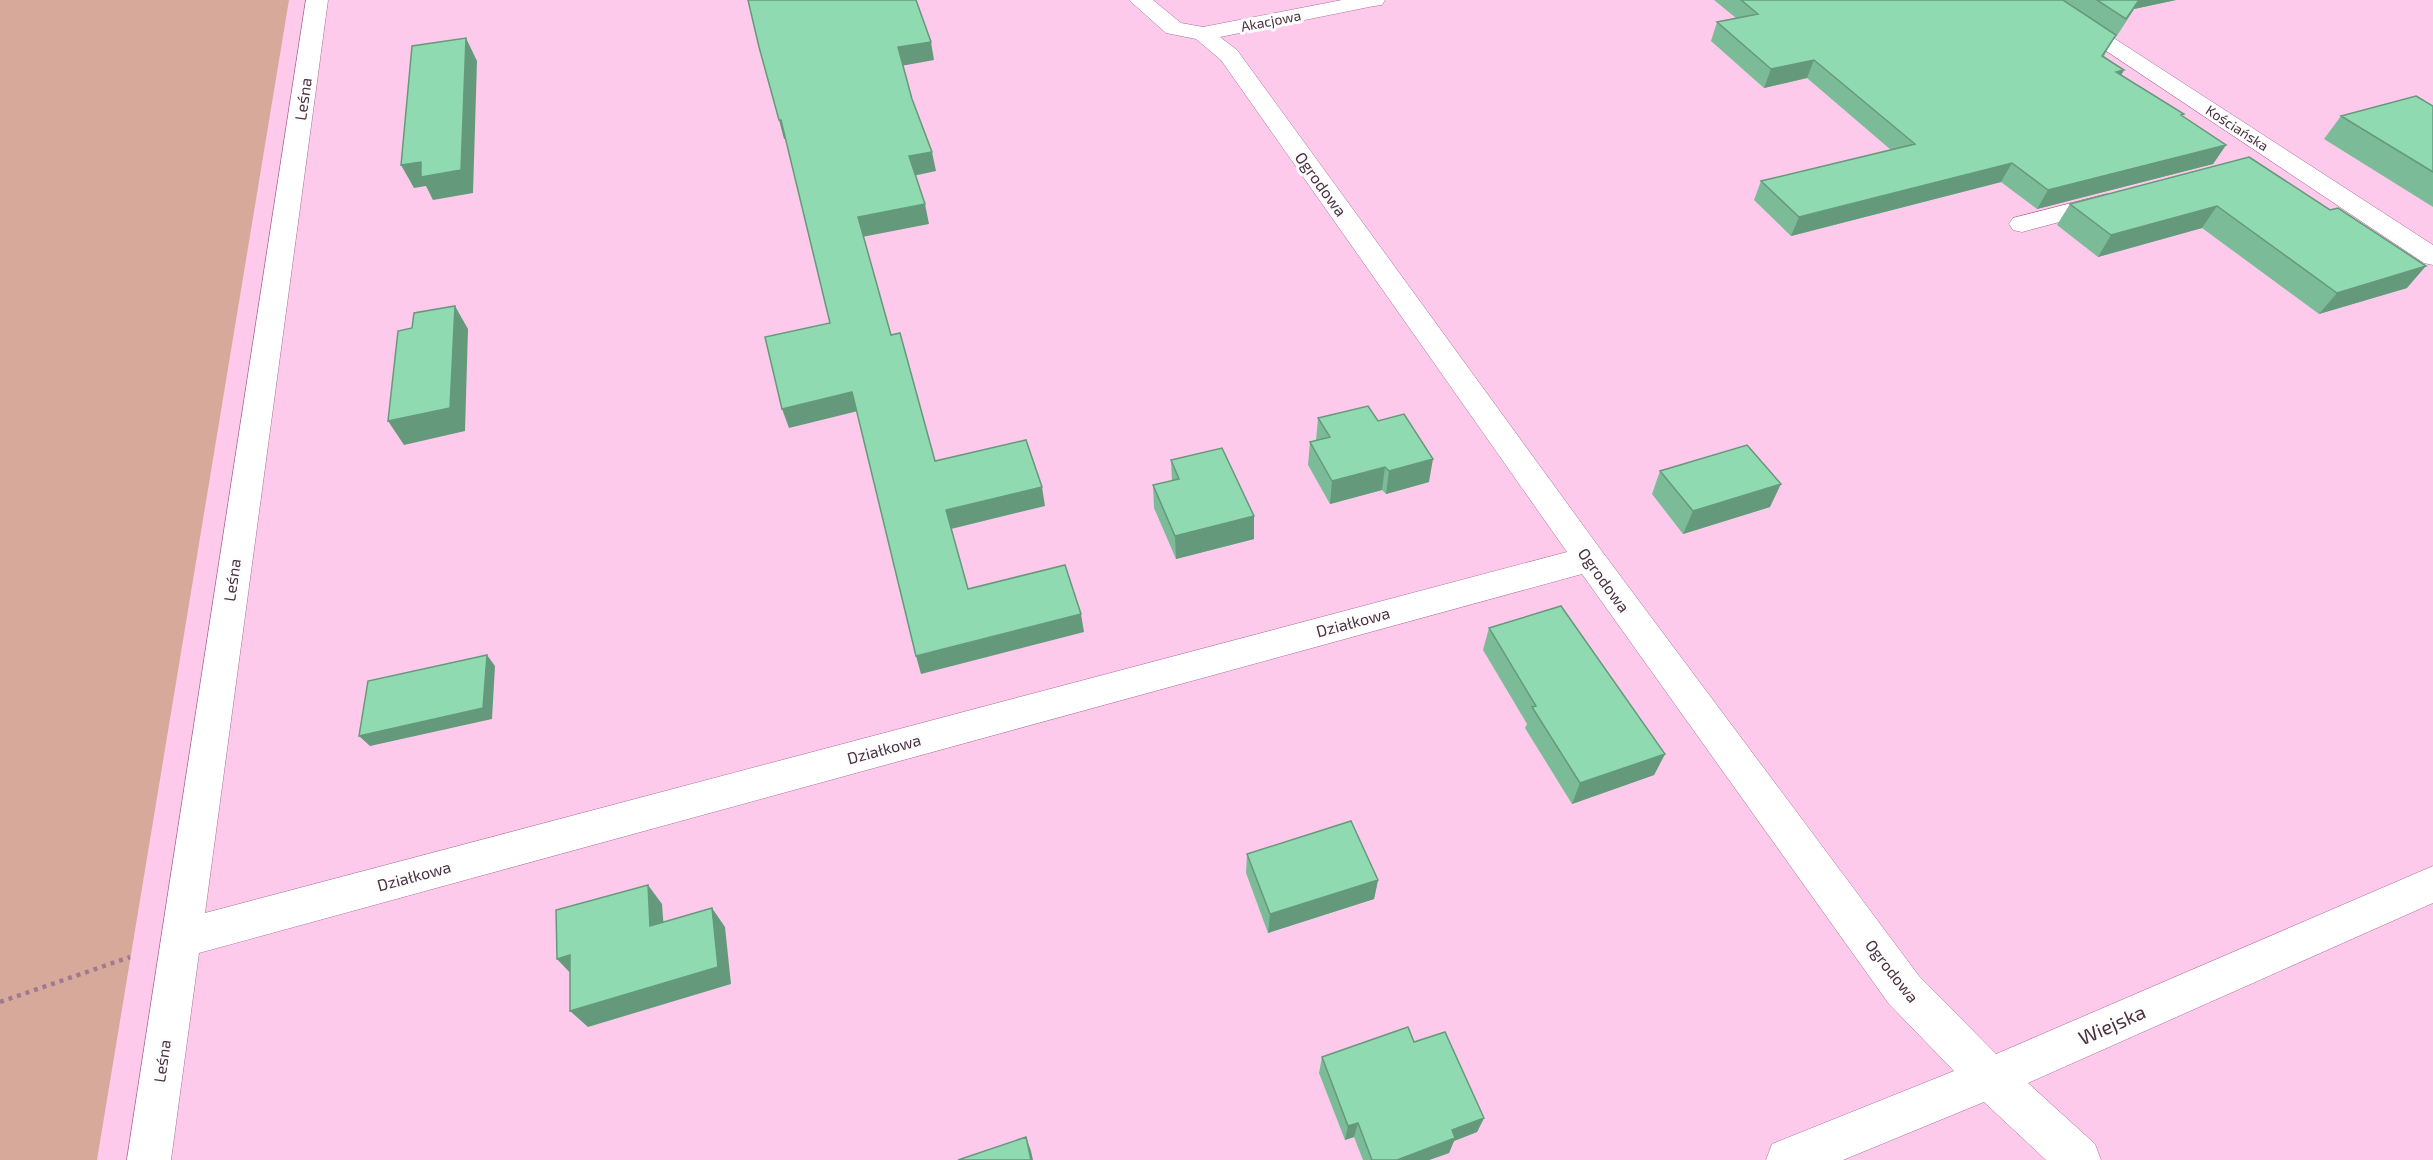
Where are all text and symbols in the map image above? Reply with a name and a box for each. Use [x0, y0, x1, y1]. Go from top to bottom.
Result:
street label: Akacjowa [1239, 6, 1302, 35]
street label: Leśna [290, 76, 315, 122]
street label: Kościańska [2203, 101, 2272, 154]
street label: Ogrodowa [1292, 148, 1351, 220]
street label: Ogrodowa [1575, 544, 1634, 616]
street label: Leśna [219, 557, 244, 603]
street label: Działkowa [1314, 603, 1392, 640]
street label: Działkowa [845, 730, 923, 767]
street label: Działkowa [375, 857, 453, 894]
street label: Ogrodowa [1862, 935, 1923, 1006]
street label: Wiejska [2074, 999, 2149, 1049]
street label: Leśna [149, 1038, 174, 1084]

